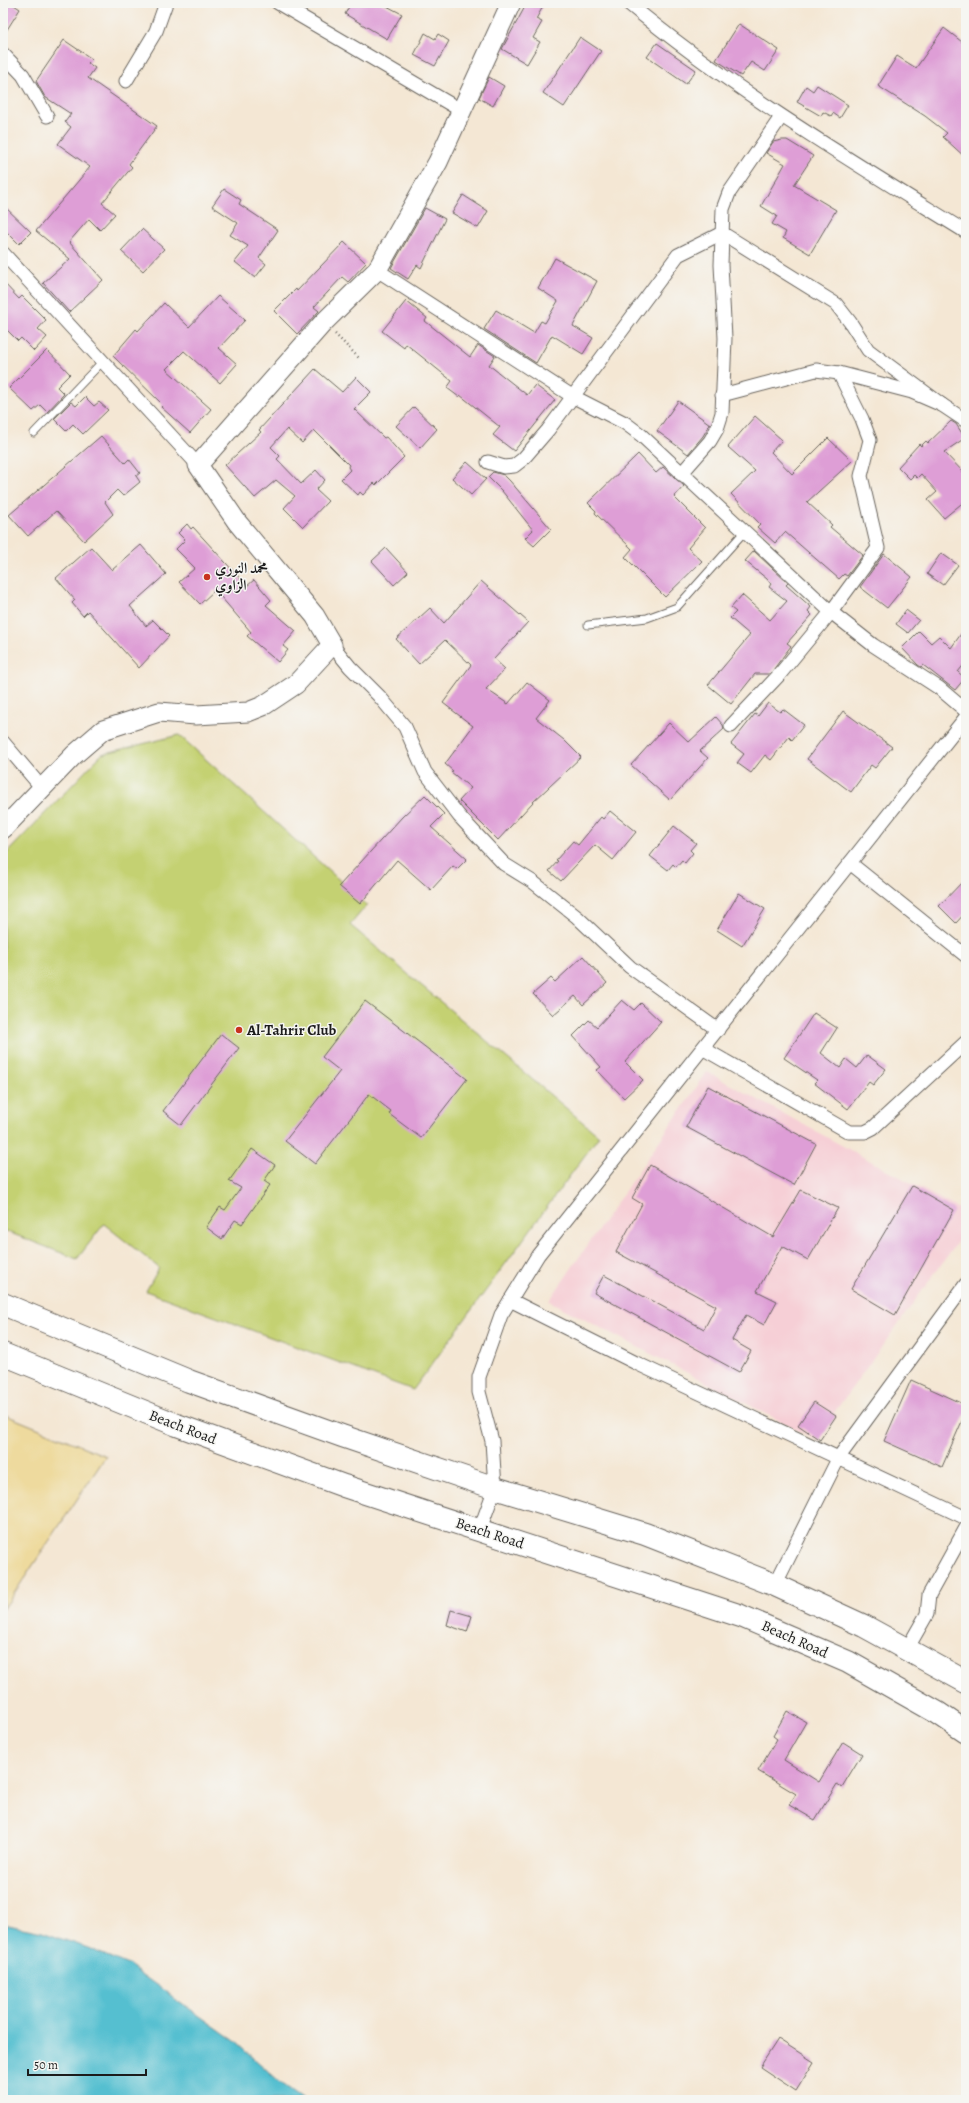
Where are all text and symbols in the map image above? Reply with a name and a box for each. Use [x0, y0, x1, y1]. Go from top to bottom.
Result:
place label: محمد النوري الزاوي [215, 558, 268, 597]
marker: محمد النوري الزاوي [202, 572, 212, 582]
place label: Al-Tahrir Club [246, 1020, 337, 1040]
marker: Al-Tahrir Club [234, 1025, 244, 1035]
street label: Beach Road [146, 1405, 221, 1449]
street label: Beach Road [453, 1513, 528, 1554]
street label: Beach Road [758, 1615, 832, 1663]
scale bar [28, 2051, 146, 2077]
text: 50 m [34, 2057, 58, 2073]

